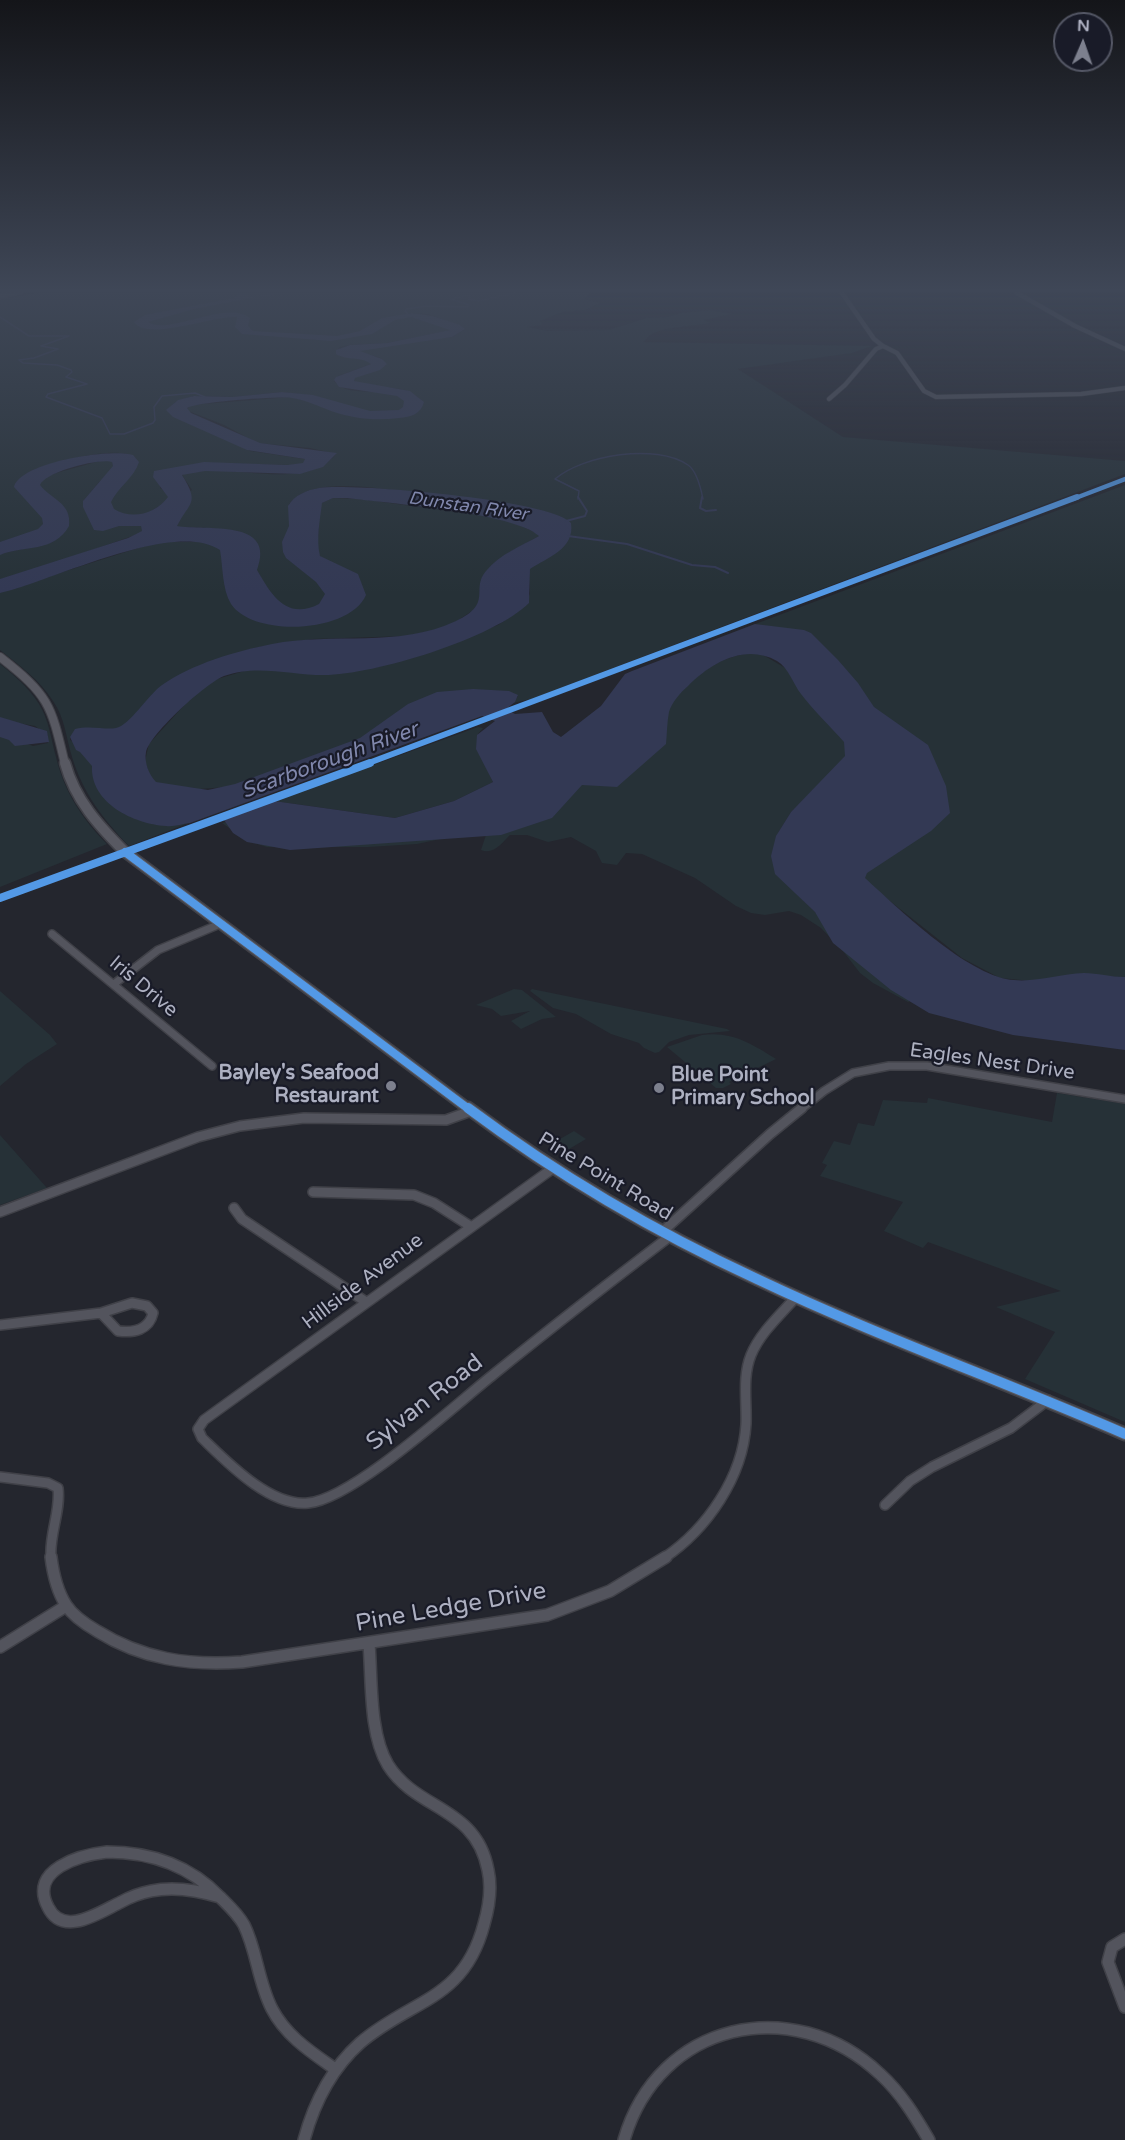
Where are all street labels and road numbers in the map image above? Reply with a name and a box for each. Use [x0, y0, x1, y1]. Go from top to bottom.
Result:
street label: Iris Drive [104, 951, 182, 1023]
street label: Eagles Nest Drive [908, 1039, 1076, 1085]
street label: Pine Point Road [534, 1127, 676, 1227]
street label: Hillside Avenue [298, 1229, 428, 1335]
street label: Sylvan Road [361, 1349, 489, 1457]
street label: Pine Ledge Drive [353, 1577, 549, 1639]

